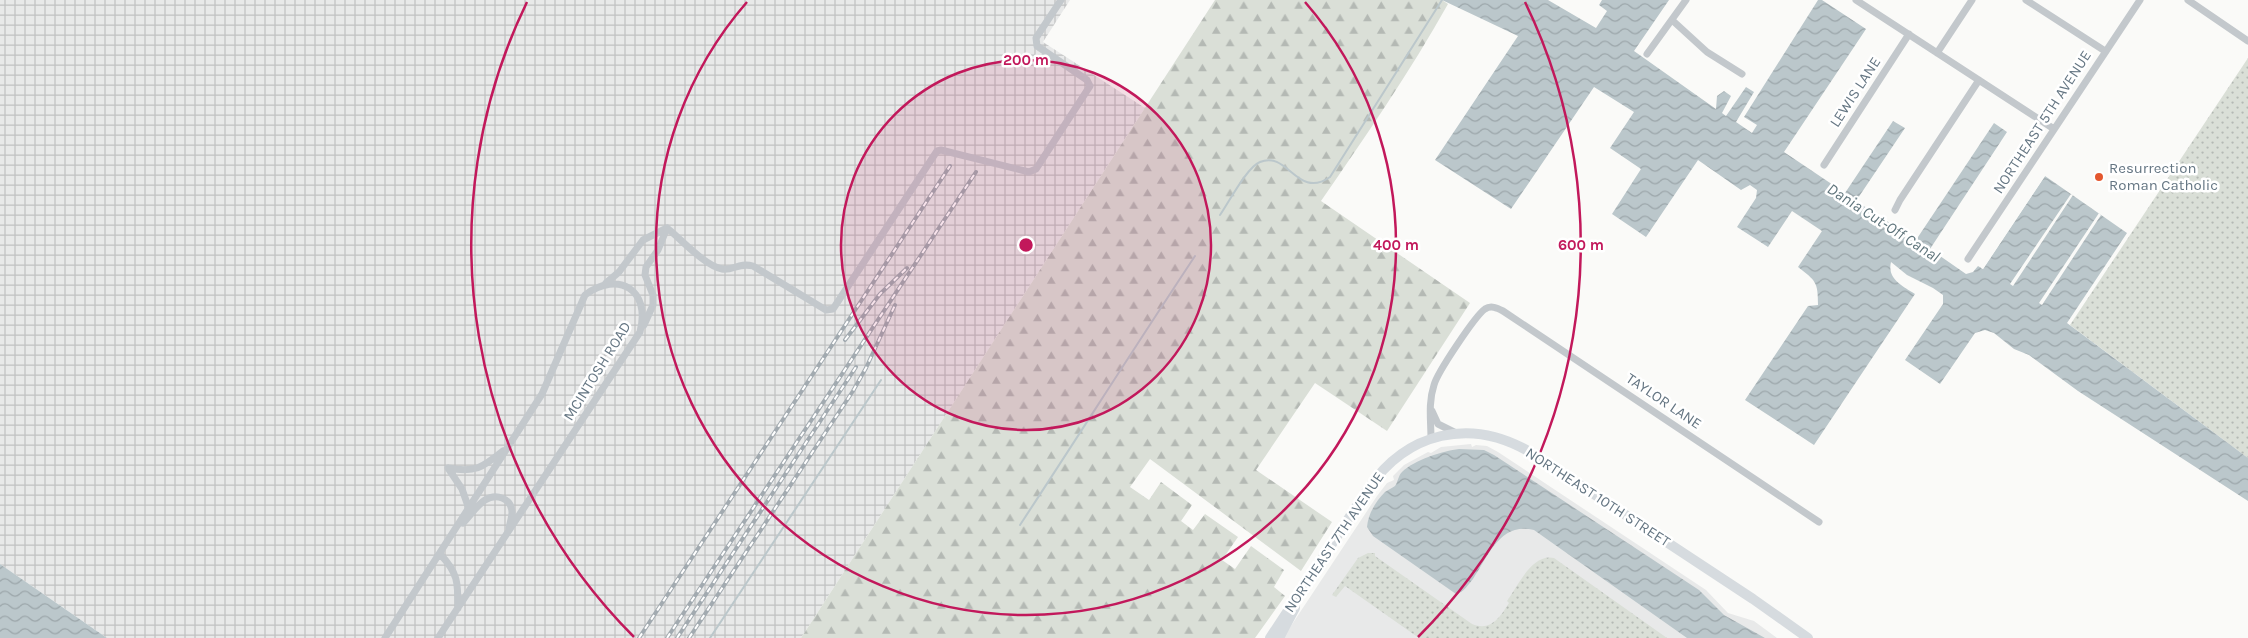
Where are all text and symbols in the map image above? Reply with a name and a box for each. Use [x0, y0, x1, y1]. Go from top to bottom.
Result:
street label: NORTHEAST 5TH AVENUE [1989, 47, 2095, 197]
text: 200 m [1003, 51, 1049, 69]
street label: LEWIS LANE [1826, 54, 1884, 130]
place label: Resurrection Roman Catholic [2109, 159, 2218, 194]
marker: Resurrection Roman Catholic [2093, 171, 2105, 183]
water label: Dania Cut-Off Canal [1824, 179, 1944, 266]
centre of rings [1017, 236, 1035, 254]
text: 400 m [1373, 236, 1419, 254]
text: 600 m [1558, 236, 1604, 254]
street label: MCINTOSH ROAD [559, 318, 635, 424]
street label: TAYLOR LANE [1623, 369, 1705, 433]
street label: NORTHEAST 10TH STREET [1522, 443, 1674, 551]
street label: NORTHEAST 7TH AVENUE [1280, 468, 1388, 616]

